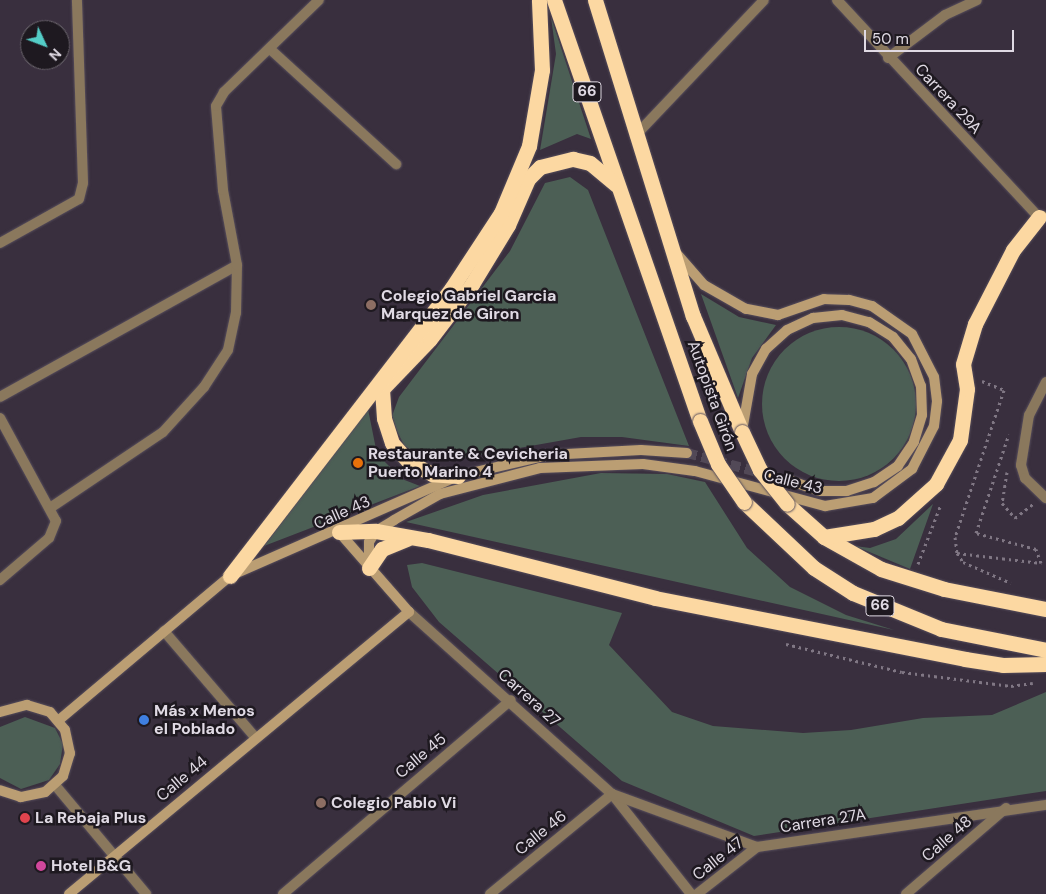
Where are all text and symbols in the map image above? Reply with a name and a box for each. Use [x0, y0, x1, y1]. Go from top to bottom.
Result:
north arrow [20, 20, 70, 70]
scale bar [866, 20, 1016, 52]
text: 50 m [872, 29, 909, 49]
text: N [45, 45, 65, 64]
street label: Carrera 29A [911, 60, 985, 138]
road number: 66 [572, 80, 602, 104]
place label: Colegio Gabriel Garcia Marquez de Giron [381, 286, 556, 324]
marker: Colegio Gabriel Garcia Marquez de Giron [365, 299, 377, 311]
street label: Autopista Girón [683, 338, 741, 454]
place label: Restaurante & Cevicheria Puerto Marino 4 [368, 444, 568, 482]
marker: Restaurante & Cevicheria Puerto Marino 4 [352, 457, 364, 469]
street label: Calle 43 [762, 465, 824, 499]
street label: Calle 43 [311, 492, 373, 534]
road number: 66 [865, 594, 895, 618]
street label: Carrera 27 [494, 665, 564, 731]
place label: Más x Menos el Poblado [154, 701, 255, 739]
marker: Más x Menos el Poblado [138, 714, 150, 726]
street label: Calle 45 [392, 729, 450, 783]
street label: Calle 44 [153, 752, 211, 806]
place label: Colegio Pablo Vi [331, 793, 456, 813]
marker: Colegio Pablo Vi [315, 797, 327, 809]
street label: Carrera 27A [779, 805, 867, 837]
street label: Calle 46 [511, 807, 571, 859]
place label: La Rebaja Plus [35, 808, 146, 828]
marker: La Rebaja Plus [19, 812, 31, 824]
street label: Calle 48 [918, 812, 976, 866]
street label: Calle 47 [689, 833, 747, 885]
place label: Hotel B&G [51, 856, 131, 876]
marker: Hotel B&G [35, 860, 47, 872]

